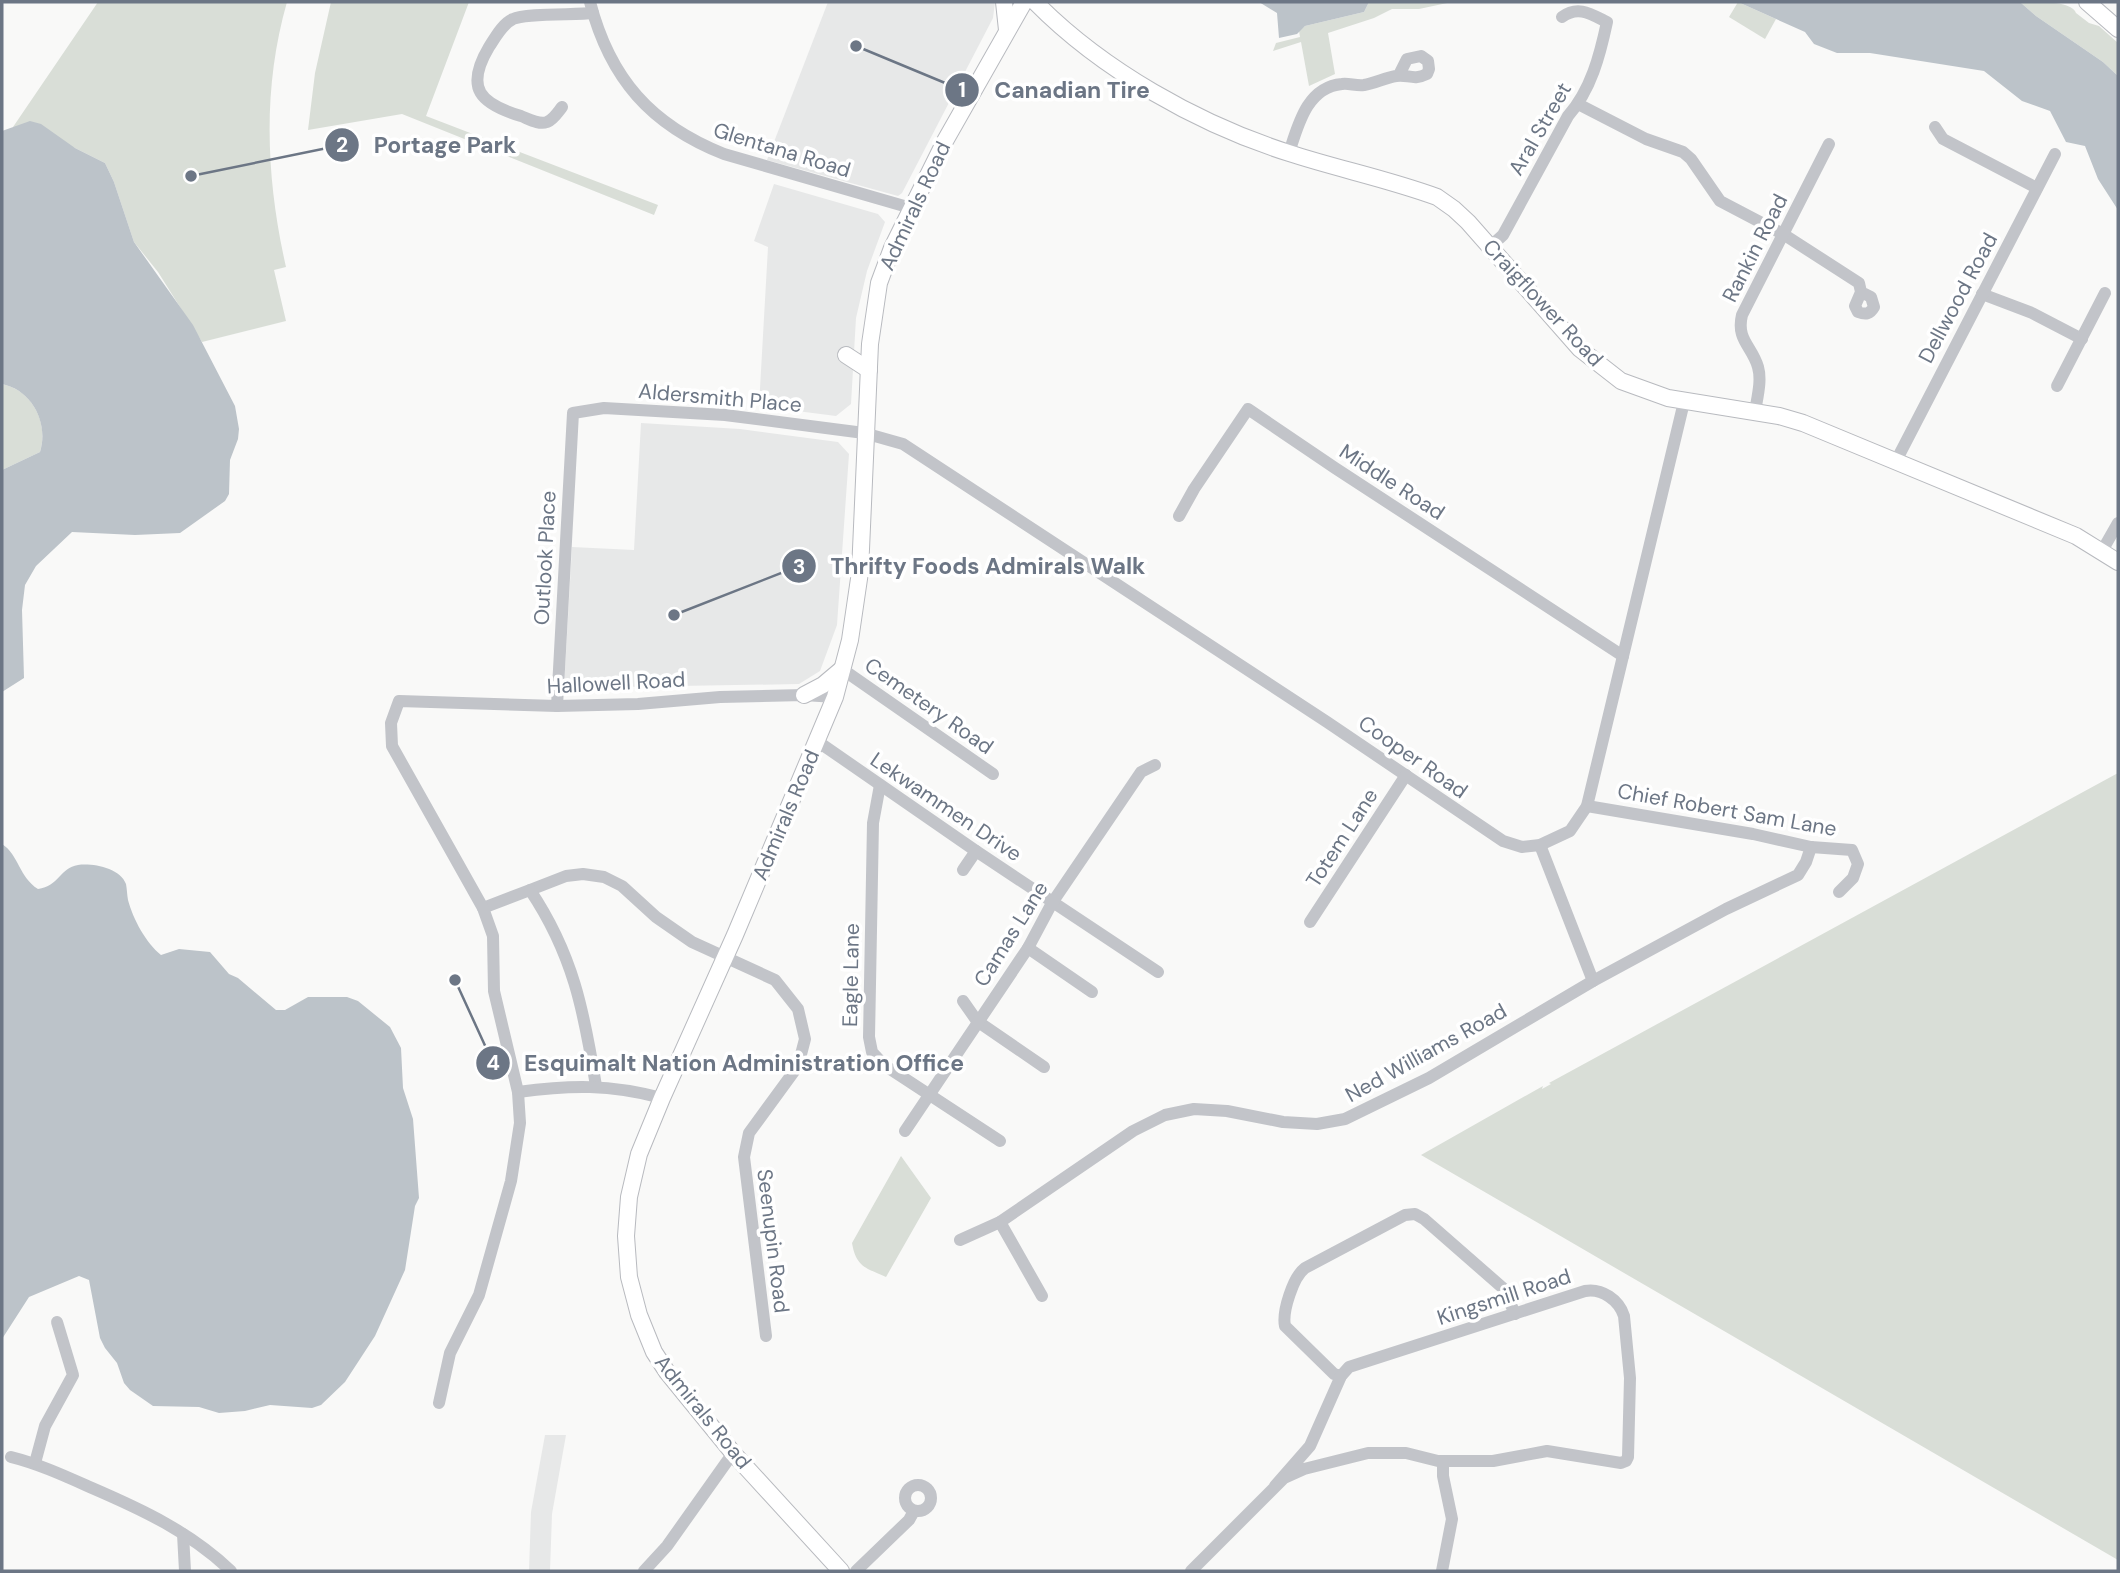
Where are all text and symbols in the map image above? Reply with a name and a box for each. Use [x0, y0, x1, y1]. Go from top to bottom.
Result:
callout: Canadian Tire [945, 68, 1164, 112]
text: Canadian Tire [994, 75, 1150, 105]
text: 1 [958, 76, 966, 104]
street label: Aral Street [1502, 77, 1578, 181]
street label: Glentana Road [710, 116, 854, 184]
callout: Portage Park [325, 123, 530, 167]
text: Portage Park [374, 130, 516, 160]
text: 2 [336, 131, 348, 159]
street label: Admirals Road [873, 137, 957, 275]
street label: Rankin Road [1716, 189, 1794, 307]
street label: Dellwood Road [1912, 228, 2004, 368]
street label: Craigflower Road [1477, 233, 1609, 373]
street label: Aldersmith Place [637, 377, 803, 419]
street label: Middle Road [1334, 438, 1450, 526]
street label: Outlook Place [527, 490, 563, 626]
callout: Thrifty Foods Admirals Walk [782, 544, 1160, 588]
text: Thrifty Foods Admirals Walk [831, 551, 1145, 581]
text: 3 [793, 553, 805, 581]
street label: Cemetery Road [859, 651, 999, 761]
street label: Hallowell Road [546, 665, 686, 701]
street label: Cooper Road [1353, 709, 1473, 805]
street label: Admirals Road [746, 745, 826, 885]
street label: Lekwammen Drive [865, 746, 1027, 868]
street label: Chief Robert Sam Lane [1615, 777, 1839, 843]
street label: Totem Lane [1300, 783, 1384, 893]
street label: Camas Lane [968, 876, 1054, 992]
street label: Eagle Lane [836, 923, 866, 1027]
street label: Ned Williams Road [1340, 997, 1512, 1109]
callout: Esquimalt Nation Administration Office [475, 1041, 978, 1085]
text: Esquimalt Nation Administration Office [524, 1048, 964, 1078]
text: 4 [486, 1049, 500, 1077]
street label: Seenupin Road [750, 1167, 796, 1315]
street label: Kingsmill Road [1433, 1262, 1575, 1332]
street label: Admirals Road [648, 1349, 758, 1475]

